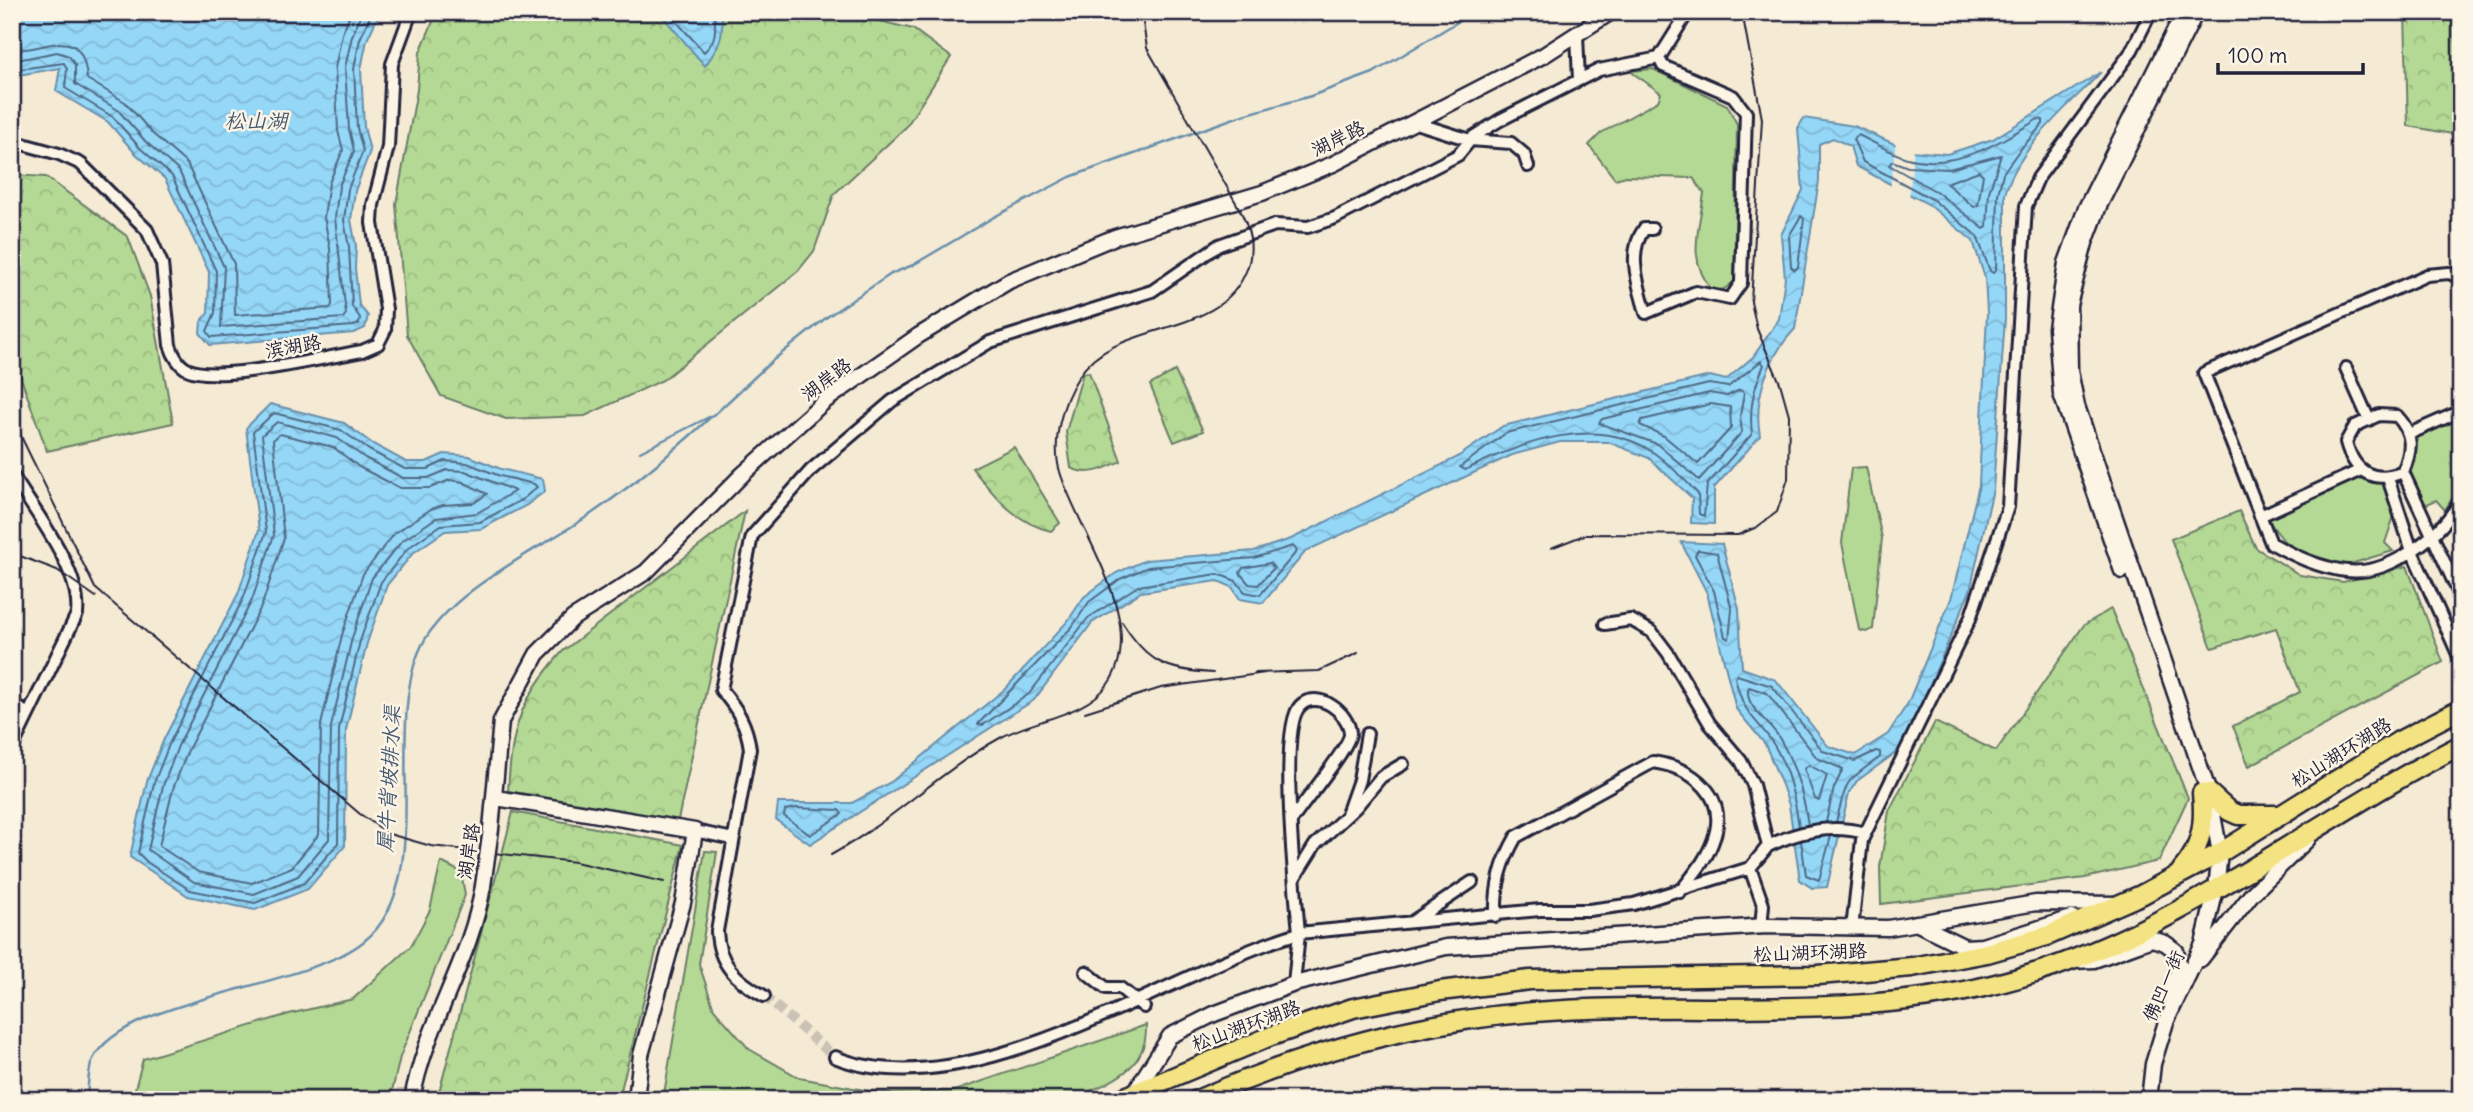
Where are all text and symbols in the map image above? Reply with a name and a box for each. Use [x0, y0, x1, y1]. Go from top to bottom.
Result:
scale bar [2218, 32, 2363, 76]
text: 100 m [2228, 42, 2287, 69]
water label: 松山湖 [225, 107, 289, 134]
street label: 湖岸路 [1307, 115, 1369, 161]
street label: 滨湖路 [263, 329, 323, 363]
street label: 湖岸路 [796, 352, 856, 406]
water label: 犀牛背坡排水渠 [371, 703, 406, 854]
street label: 松山湖环湖路 [2286, 712, 2396, 792]
street label: 湖岸路 [452, 821, 484, 881]
street label: 松山湖环湖路 [1753, 938, 1867, 966]
street label: 佛凹一街 [2137, 946, 2189, 1026]
street label: 松山湖环湖路 [1188, 994, 1304, 1056]

